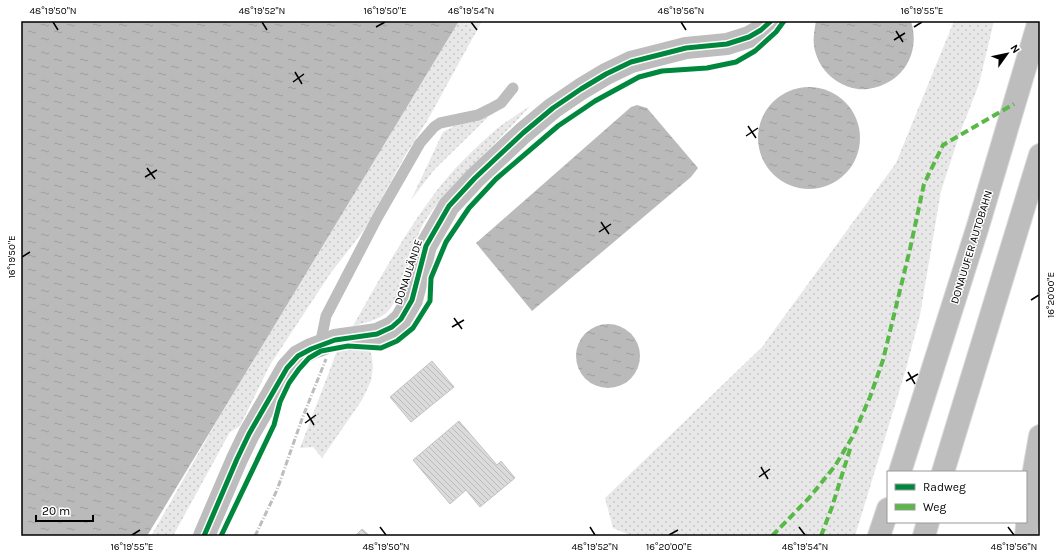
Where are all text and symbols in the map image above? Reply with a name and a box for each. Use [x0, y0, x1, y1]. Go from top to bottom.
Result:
text: 48°19'50"N [29, 5, 77, 17]
text: 48°19'52"N [239, 5, 285, 17]
text: 16°19'50"E [363, 5, 407, 17]
text: 48°19'54"N [448, 5, 494, 17]
text: 48°19'56"N [658, 5, 704, 17]
text: 16°19'55"E [901, 5, 943, 17]
north arrow [987, 34, 1027, 74]
text: N [1007, 42, 1023, 56]
street label: DONAUUFER AUTOBAHN [948, 189, 995, 305]
text: 16°19'50"E [6, 235, 18, 279]
street label: DONAULÄNDE [391, 238, 425, 306]
text: 16°20'00"E [1045, 272, 1057, 318]
legend [887, 471, 1027, 523]
text: Radweg [923, 480, 966, 494]
scale bar [36, 497, 93, 523]
text: Weg [923, 500, 947, 514]
text: 20 m [42, 504, 70, 518]
text: 16°19'55"E [111, 541, 153, 553]
text: 48°19'50"N [362, 541, 410, 553]
text: 48°19'52"N [572, 541, 618, 553]
text: 16°20'00"E [646, 541, 692, 553]
text: 48°19'54"N [782, 541, 828, 553]
text: 48°19'56"N [991, 541, 1037, 553]

